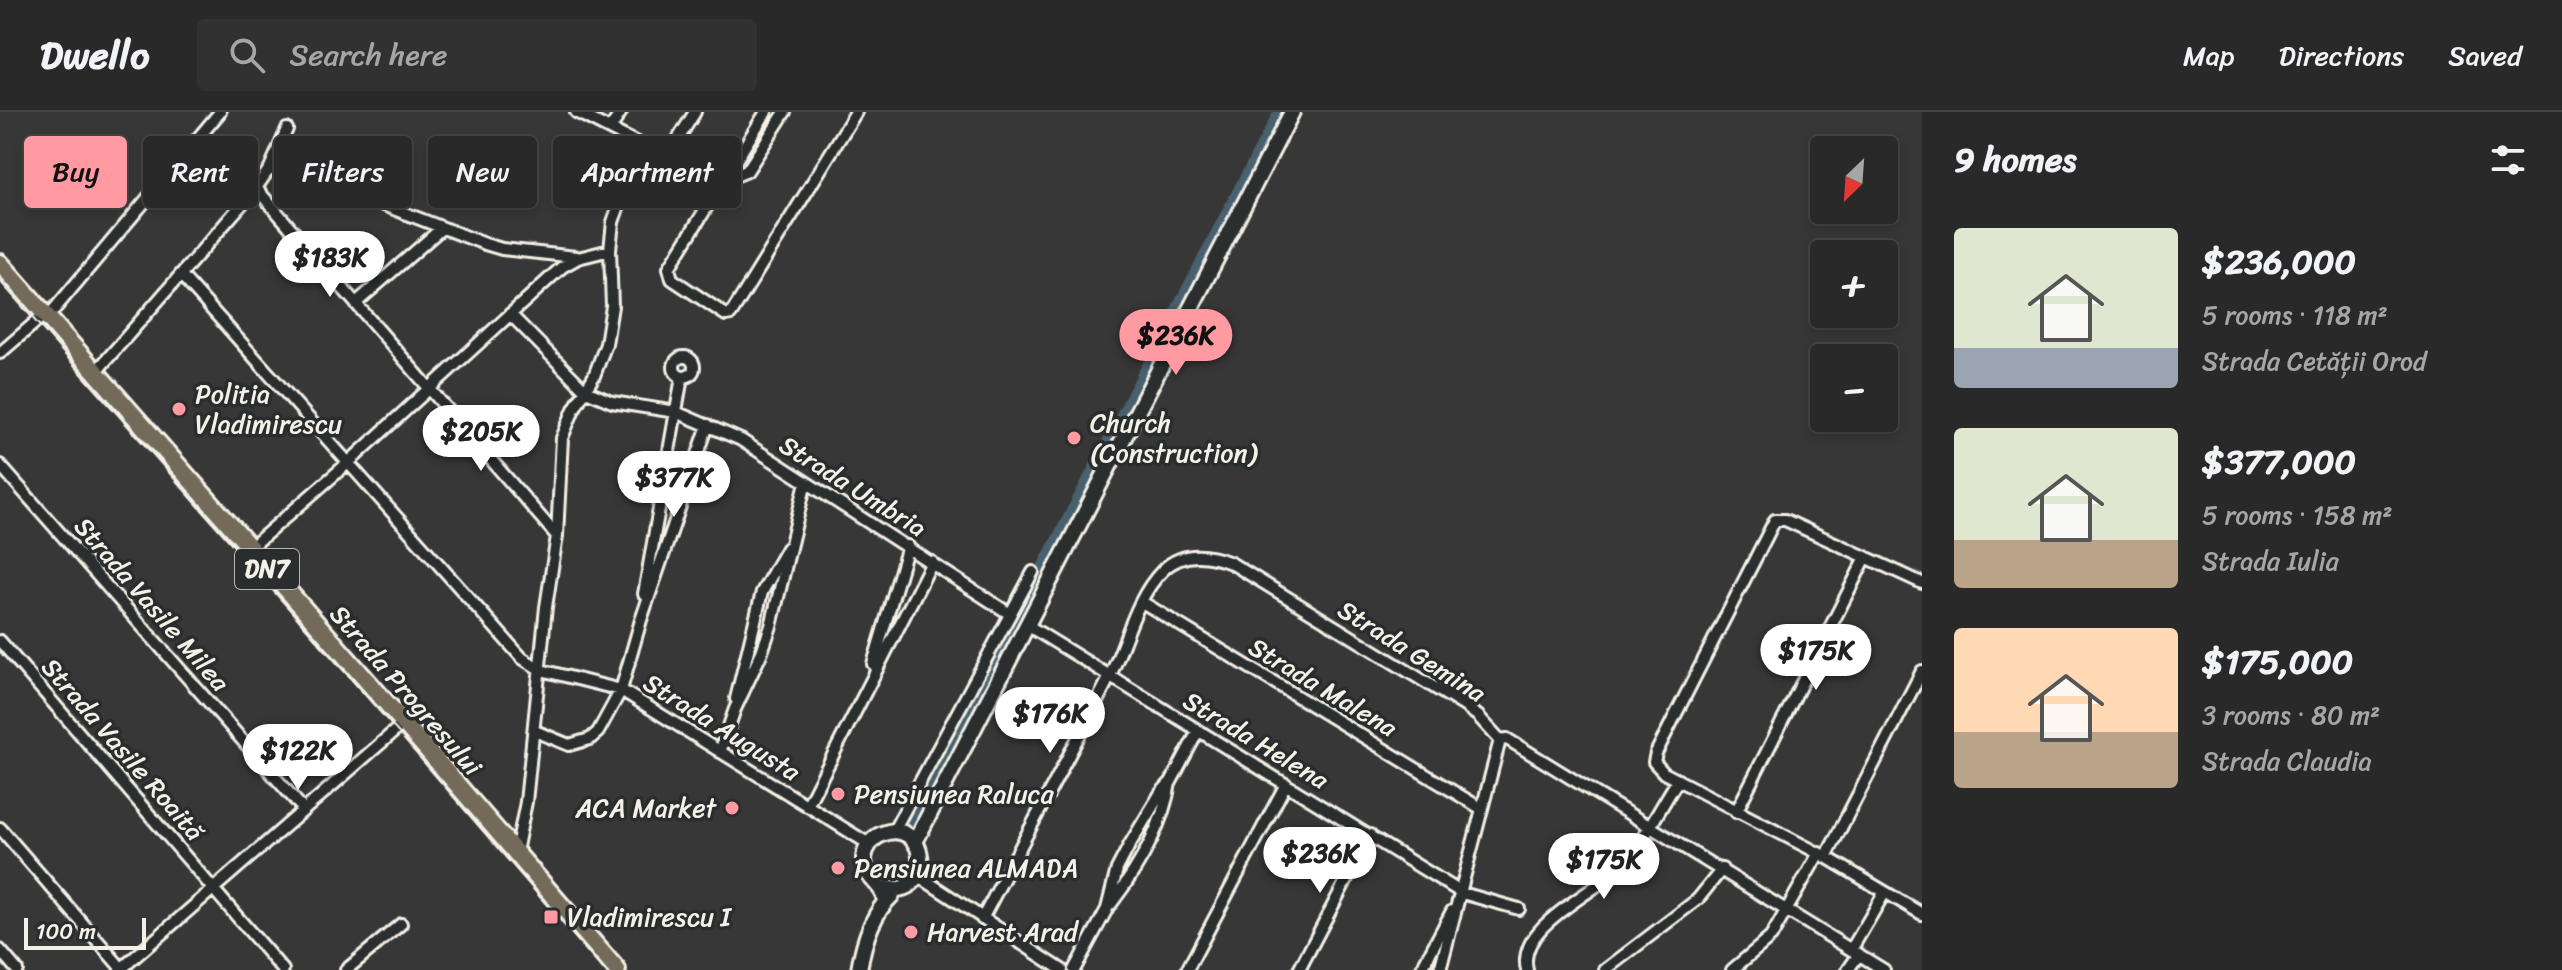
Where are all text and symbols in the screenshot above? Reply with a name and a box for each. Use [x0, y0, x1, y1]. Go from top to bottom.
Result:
search box [197, 19, 757, 91]
text: Dwello [40, 22, 149, 89]
text: Search here [289, 28, 448, 82]
text: Map [2183, 31, 2235, 80]
text: Directions [2279, 31, 2404, 80]
text: Saved [2448, 31, 2522, 80]
icon: search [225, 33, 269, 77]
text: 9 homes [1954, 130, 2076, 190]
chip: Buy [24, 136, 127, 208]
chip: Rent [143, 136, 258, 208]
chip: Filters [274, 136, 412, 208]
chip: New [428, 136, 537, 208]
chip: Apartment [553, 136, 741, 208]
north arrow [1810, 136, 1898, 224]
map controls [1810, 136, 1898, 432]
icon: filters [2486, 138, 2530, 182]
pin: $183K [274, 231, 386, 299]
text: $236,000 [2202, 232, 2356, 292]
text: $183K [293, 234, 367, 280]
button: + [1810, 240, 1898, 328]
icon: home [2018, 260, 2114, 356]
text: 5 rooms · 118 m² [2202, 292, 2388, 338]
pin: $236K [1120, 309, 1232, 377]
text: $236K [1137, 312, 1215, 358]
text: Strada Cetății Orod [2202, 338, 2427, 384]
button: − [1810, 344, 1898, 432]
place label: Politia Vladimirescu [195, 371, 342, 447]
marker: Politia Vladimirescu [170, 400, 188, 418]
place label: Church (Construction) [1090, 400, 1259, 476]
pin: $205K [425, 405, 537, 473]
text: $205K [441, 408, 521, 454]
street label: Strada Umbria [770, 422, 936, 550]
marker: Church (Construction) [1065, 429, 1083, 447]
text: $377,000 [2202, 432, 2356, 492]
pin: $377K [618, 451, 730, 519]
text: $377K [635, 454, 713, 500]
icon: home [2018, 460, 2114, 556]
text: 5 rooms · 158 m² [2202, 492, 2393, 538]
street label: Strada Vasile Milea [62, 506, 242, 703]
text: Strada Iulia [2202, 538, 2339, 584]
road number: DN7 [235, 549, 299, 589]
street label: Strada Gemina [1329, 587, 1496, 715]
street label: Strada Progresului [318, 593, 495, 787]
street label: Strada Malena [1240, 624, 1407, 750]
pin: $175K [1760, 624, 1872, 692]
text: $175K [1778, 627, 1854, 673]
text: $175,000 [2202, 632, 2353, 692]
street label: Strada Vasile Roaită [30, 647, 217, 852]
street label: Strada Augusta [634, 660, 811, 794]
icon: home [2018, 660, 2114, 756]
street label: Strada Helena [1174, 678, 1339, 802]
pin: $176K [994, 687, 1106, 755]
text: $176K [1013, 690, 1087, 736]
text: 3 rooms · 80 m² [2202, 692, 2380, 738]
pin: $122K [242, 724, 354, 792]
text: $122K [261, 727, 335, 773]
text: Strada Claudia [2202, 738, 2371, 784]
place label: Pensiunea Raluca [854, 771, 1055, 817]
place label: ACA Market [574, 785, 718, 831]
marker: Pensiunea Raluca [829, 785, 847, 803]
marker: ACA Market [723, 799, 741, 817]
pin: $236K [1264, 827, 1376, 895]
text: $236K [1281, 830, 1359, 876]
pin: $175K [1548, 833, 1660, 901]
text: $175K [1566, 836, 1642, 882]
place label: Pensiunea ALMADA [854, 845, 1078, 891]
marker: Pensiunea ALMADA [829, 859, 847, 877]
place label: Vladimirescu I [567, 894, 733, 940]
marker: Vladimirescu I [542, 908, 560, 926]
place label: Harvest Arad [927, 909, 1080, 955]
text: 100 m [36, 912, 96, 951]
scale bar [24, 914, 146, 950]
marker: Harvest Arad [902, 923, 920, 941]

